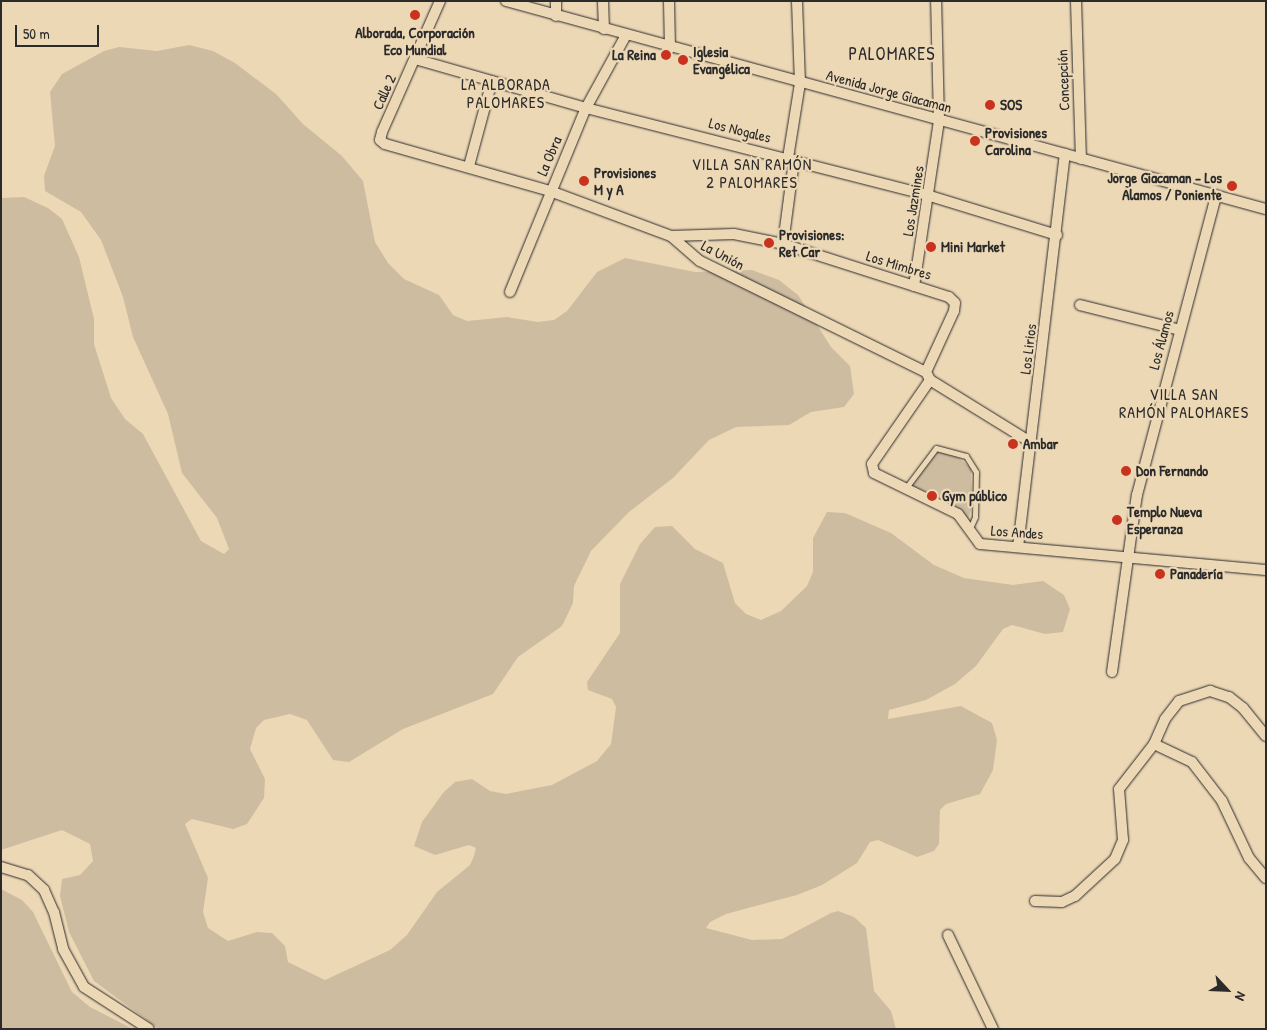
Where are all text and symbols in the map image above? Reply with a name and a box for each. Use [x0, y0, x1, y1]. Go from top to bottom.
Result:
marker: Alborada, Corporación Eco Mundial [409, 9, 421, 21]
scale bar [18, 15, 101, 47]
text: 50 m [23, 23, 50, 44]
place label: Alborada, Corporación Eco Mundial [355, 23, 475, 58]
place label: Iglesia Evangélica [693, 42, 750, 77]
district label: PALOMARES [847, 43, 937, 65]
place label: La Reina [612, 46, 656, 64]
marker: La Reina [660, 49, 672, 61]
street label: Concepción [1053, 49, 1073, 111]
marker: Iglesia Evangélica [677, 54, 689, 66]
street label: Avenida Jorge Giacaman [824, 66, 954, 116]
street label: Calle 2 [368, 71, 400, 113]
district label: LA ALBORADA PALOMARES [460, 74, 552, 112]
place label: SOS [1000, 96, 1022, 114]
marker: SOS [984, 99, 996, 111]
street label: Los Nogales [707, 114, 773, 146]
place label: Provisiones Carolina [985, 123, 1047, 158]
street label: La Obra [533, 134, 565, 178]
marker: Provisiones Carolina [969, 135, 981, 147]
district label: VILLA SAN RAMÓN 2 PALOMARES [690, 154, 814, 192]
place label: Provisiones M y A [594, 163, 656, 198]
street label: Los Jazmines [899, 165, 927, 237]
place label: Jorge Giacaman - Los Alamos / Poniente [1107, 168, 1222, 203]
marker: Provisiones M y A [578, 175, 590, 187]
marker: Jorge Giacaman - Los Alamos / Poniente [1226, 180, 1238, 192]
place label: Provisiones: Ret Car [779, 225, 845, 260]
street label: La Unión [698, 236, 748, 274]
marker: Provisiones: Ret Car [763, 237, 775, 249]
place label: Mini Market [941, 238, 1005, 256]
marker: Mini Market [925, 241, 937, 253]
street label: Los Mimbres [864, 247, 934, 283]
street label: Los Álamos [1145, 309, 1177, 371]
street label: Los Lirios [1016, 323, 1040, 375]
district label: VILLA SAN RAMÓN PALOMARES [1117, 384, 1251, 422]
place label: Ambar [1023, 435, 1058, 453]
marker: Ambar [1007, 438, 1019, 450]
place label: Don Fernando [1136, 462, 1208, 480]
marker: Don Fernando [1120, 465, 1132, 477]
place label: Gym público [942, 487, 1007, 505]
marker: Gym público [926, 490, 938, 502]
place label: Templo Nueva Esperanza [1127, 502, 1202, 537]
marker: Templo Nueva Esperanza [1111, 514, 1123, 526]
street label: Los Andes [990, 521, 1044, 543]
place label: Panadería [1170, 565, 1223, 583]
marker: Panadería [1154, 568, 1166, 580]
north arrow [1202, 965, 1252, 1015]
text: N [1231, 989, 1251, 1004]

